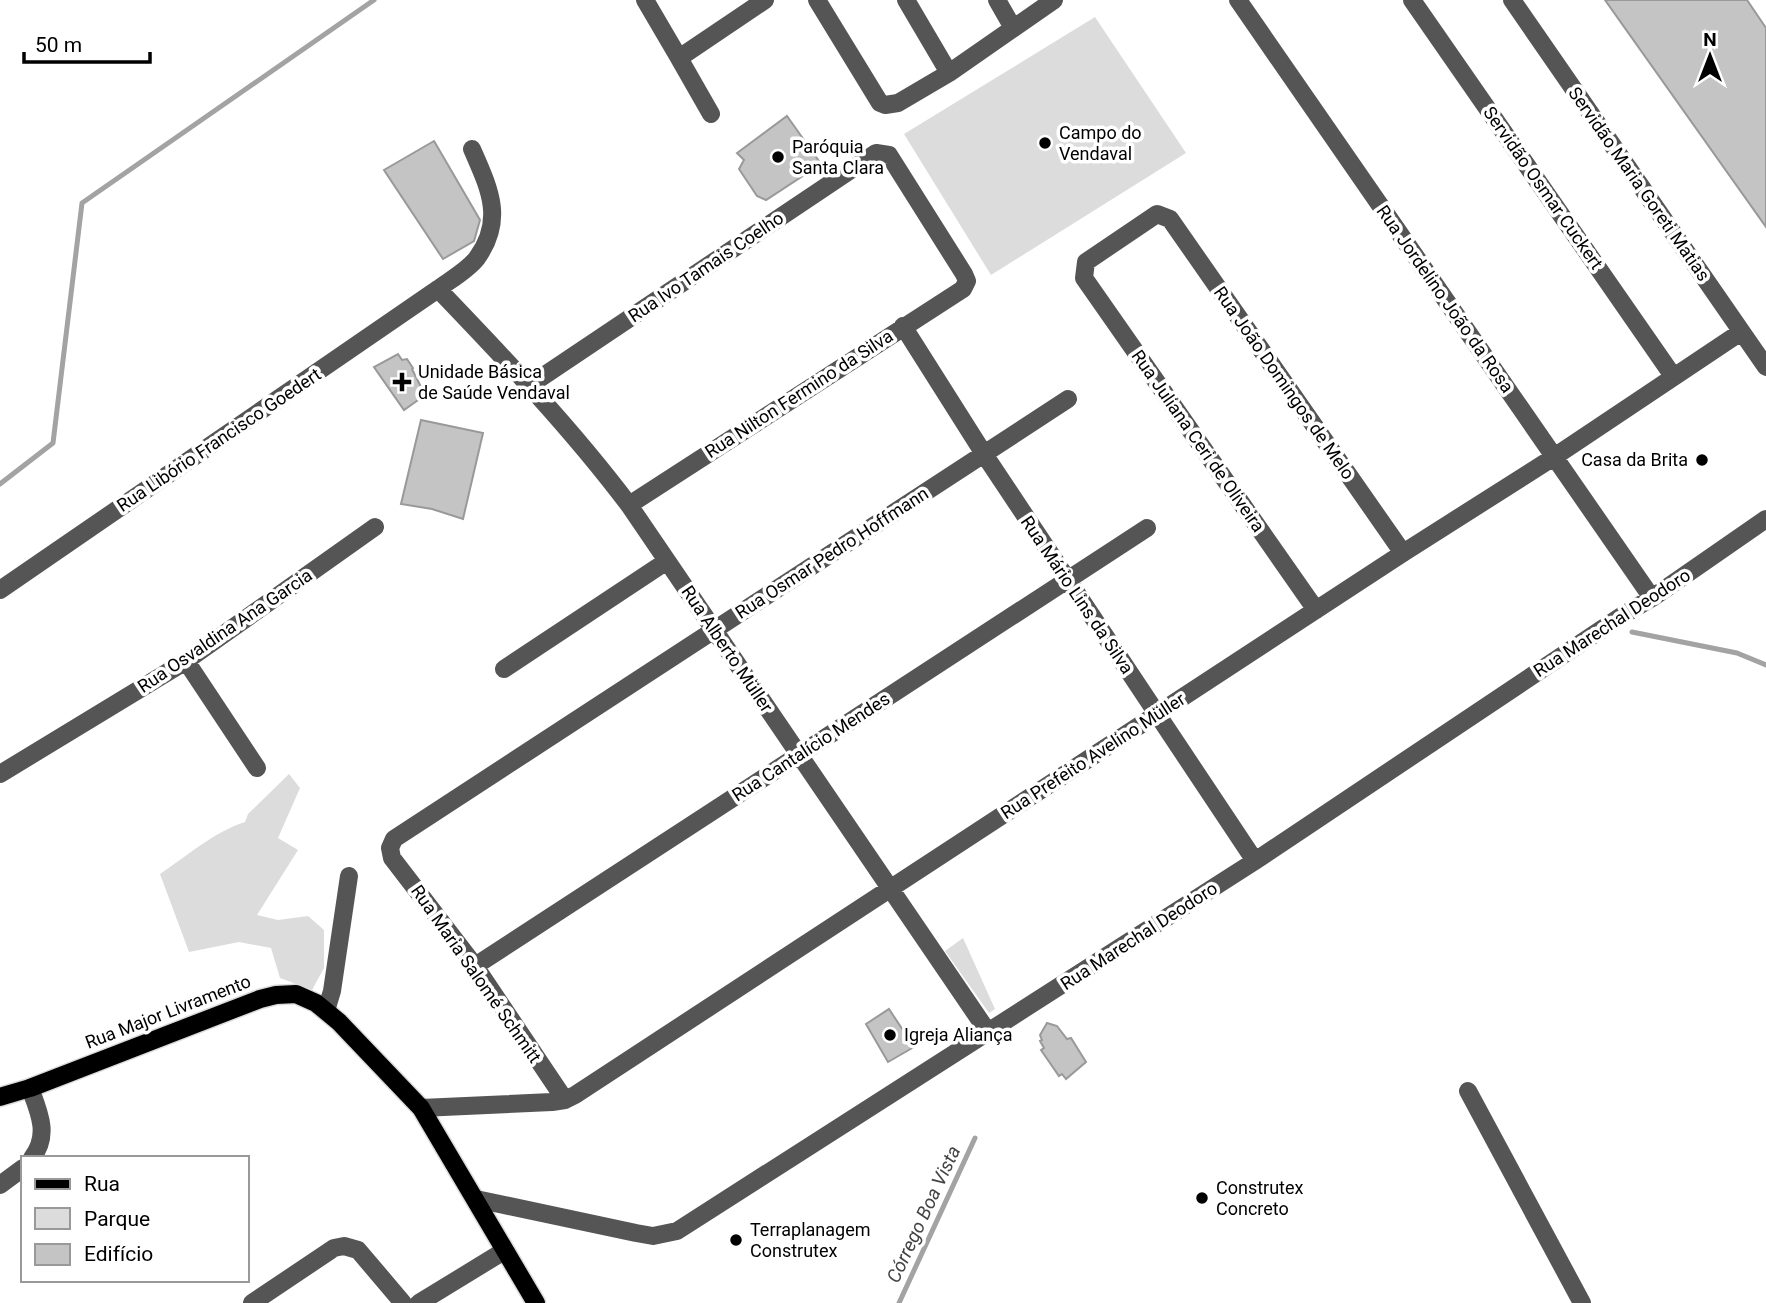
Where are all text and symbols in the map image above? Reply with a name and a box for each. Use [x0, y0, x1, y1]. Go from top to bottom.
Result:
scale bar [24, 21, 150, 65]
north arrow [1675, 21, 1745, 91]
text: N [1703, 28, 1717, 51]
text: 50 m [35, 33, 82, 57]
street label: Servidão Maria Goreti Matias [1564, 83, 1715, 285]
street label: Servidão Osmar Cuckert [1479, 102, 1608, 273]
place label: Campo do Vendaval [1059, 122, 1142, 164]
marker: Campo do Vendaval [1037, 135, 1053, 151]
place label: Paróquia Santa Clara [792, 136, 884, 178]
marker: Paróquia Santa Clara [770, 149, 786, 165]
street label: Rua Jordelino João da Rosa [1373, 201, 1518, 397]
street label: Rua Ivo Tamais Coelho [624, 207, 787, 326]
street label: Rua João Domingos de Melo [1210, 282, 1359, 483]
street label: Rua Nilton Fermino da Silva [701, 325, 897, 462]
street label: Rua Juliana Ceri de Oliveira [1127, 346, 1269, 536]
place label: Unidade Básica de Saúde Vendaval [418, 361, 570, 403]
street label: Rua Libório Francisco Goedert [113, 363, 325, 516]
marker: Unidade Básica de Saúde Vendaval [392, 372, 412, 392]
place label: Casa da Brita [1581, 449, 1688, 470]
marker: Casa da Brita [1694, 452, 1710, 468]
street label: Rua Osmar Pedro Hoffmann [731, 482, 932, 623]
street label: Rua Mário Lins da Silva [1017, 512, 1138, 678]
street label: Rua Osvaldina Ana Garcia [133, 564, 316, 697]
street label: Rua Marechal Deodoro [1529, 564, 1694, 681]
street label: Rua Alberto Müller [677, 581, 778, 716]
street label: Rua Cantalício Mendes [728, 688, 894, 805]
street label: Rua Prefeito Avelino Müller [997, 688, 1189, 823]
street label: Rua Marechal Deodoro [1056, 877, 1221, 994]
street label: Rua Maria Salomé Schmitt [407, 881, 546, 1067]
street label: Rua Major Livramento [82, 970, 254, 1053]
place label: Igreja Aliança [904, 1024, 1012, 1045]
marker: Igreja Aliança [882, 1027, 898, 1043]
water label: Córrego Boa Vista [882, 1142, 965, 1286]
legend [21, 1156, 248, 1282]
text: Rua [84, 1172, 120, 1196]
place label: Construtex Concreto [1216, 1177, 1304, 1219]
marker: Construtex Concreto [1194, 1190, 1210, 1206]
text: Parque [84, 1207, 150, 1231]
place label: Terraplanagem Construtex [750, 1219, 871, 1261]
marker: Terraplanagem Construtex [728, 1232, 744, 1248]
text: Edifício [84, 1242, 153, 1266]

